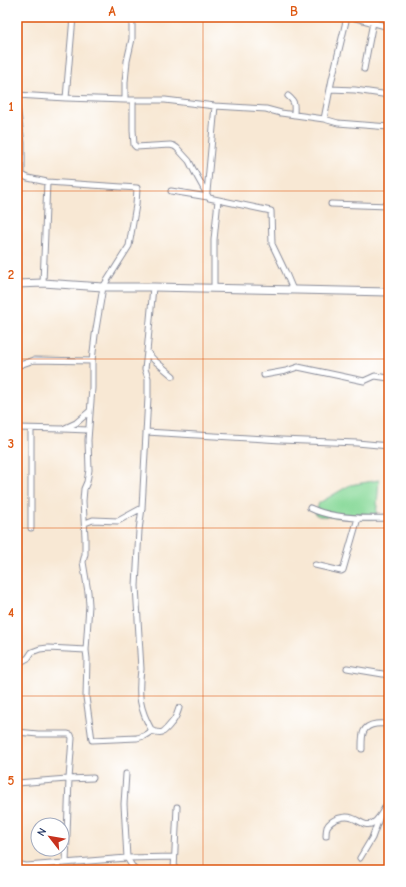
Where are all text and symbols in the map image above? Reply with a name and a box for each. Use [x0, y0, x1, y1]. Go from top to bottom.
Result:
text: A [108, 4, 116, 19]
text: B [290, 4, 298, 19]
text: 1 [8, 99, 14, 114]
text: 2 [8, 267, 14, 282]
text: 3 [8, 436, 14, 451]
text: 4 [8, 605, 14, 620]
text: 5 [8, 773, 15, 788]
north arrow [30, 817, 70, 857]
text: N [34, 826, 49, 839]

